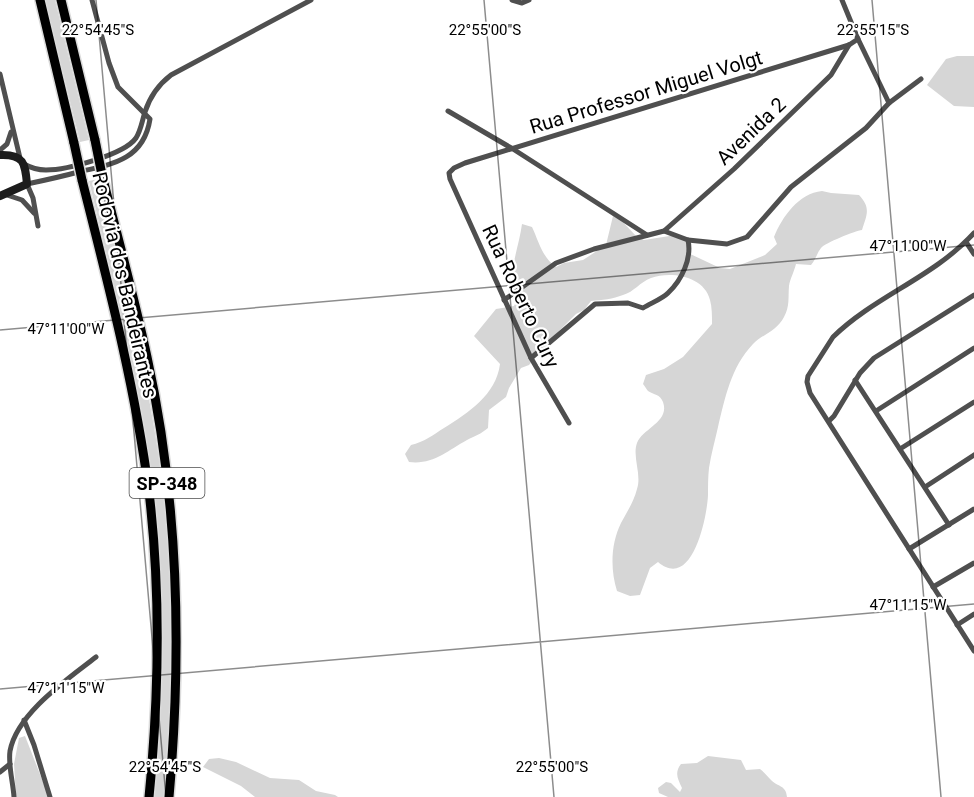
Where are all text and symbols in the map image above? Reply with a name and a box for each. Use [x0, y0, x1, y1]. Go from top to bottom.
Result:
text: 22°54'45"S [62, 21, 134, 39]
text: 22°55'00"S [449, 21, 521, 39]
text: 22°55'15"S [837, 21, 909, 39]
street label: Rua Professor Miguel Volgt [527, 45, 765, 139]
street label: Avenida 2 [711, 92, 791, 170]
street label: Rodovia dos Bandeirantes [87, 169, 163, 401]
street label: Rua Roberto Cury [477, 221, 565, 372]
text: 47°11'00"W [870, 237, 946, 255]
text: 47°11'00"W [28, 320, 104, 338]
road number: SP-348 [130, 468, 204, 498]
text: 47°11'15"W [870, 596, 946, 614]
text: 47°11'15"W [28, 679, 104, 697]
text: 22°54'45"S [129, 758, 201, 776]
text: 22°55'00"S [516, 758, 588, 776]

